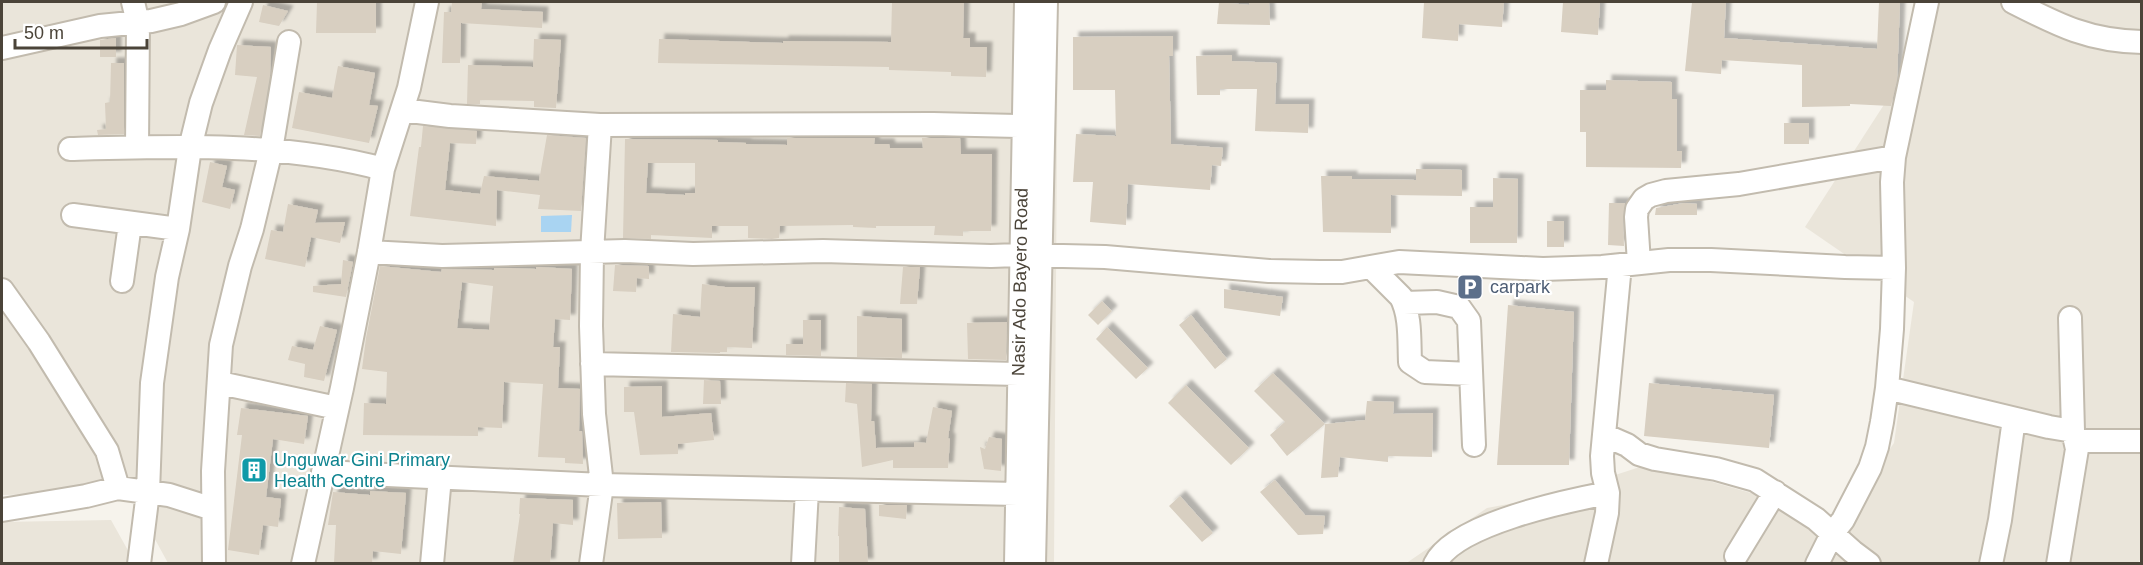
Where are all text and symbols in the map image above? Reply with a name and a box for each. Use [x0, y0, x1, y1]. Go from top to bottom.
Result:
scale bar [15, 12, 147, 50]
text: 50 m [24, 23, 64, 43]
street label: Nasir Ado Bayero Road [1008, 188, 1032, 376]
parking icon: carpark [1455, 272, 1485, 302]
place label: carpark [1490, 277, 1551, 297]
place label: Unguwar Gini Primary Health Centre [274, 450, 450, 491]
building icon: Unguwar Gini Primary Health Centre [239, 455, 269, 485]

